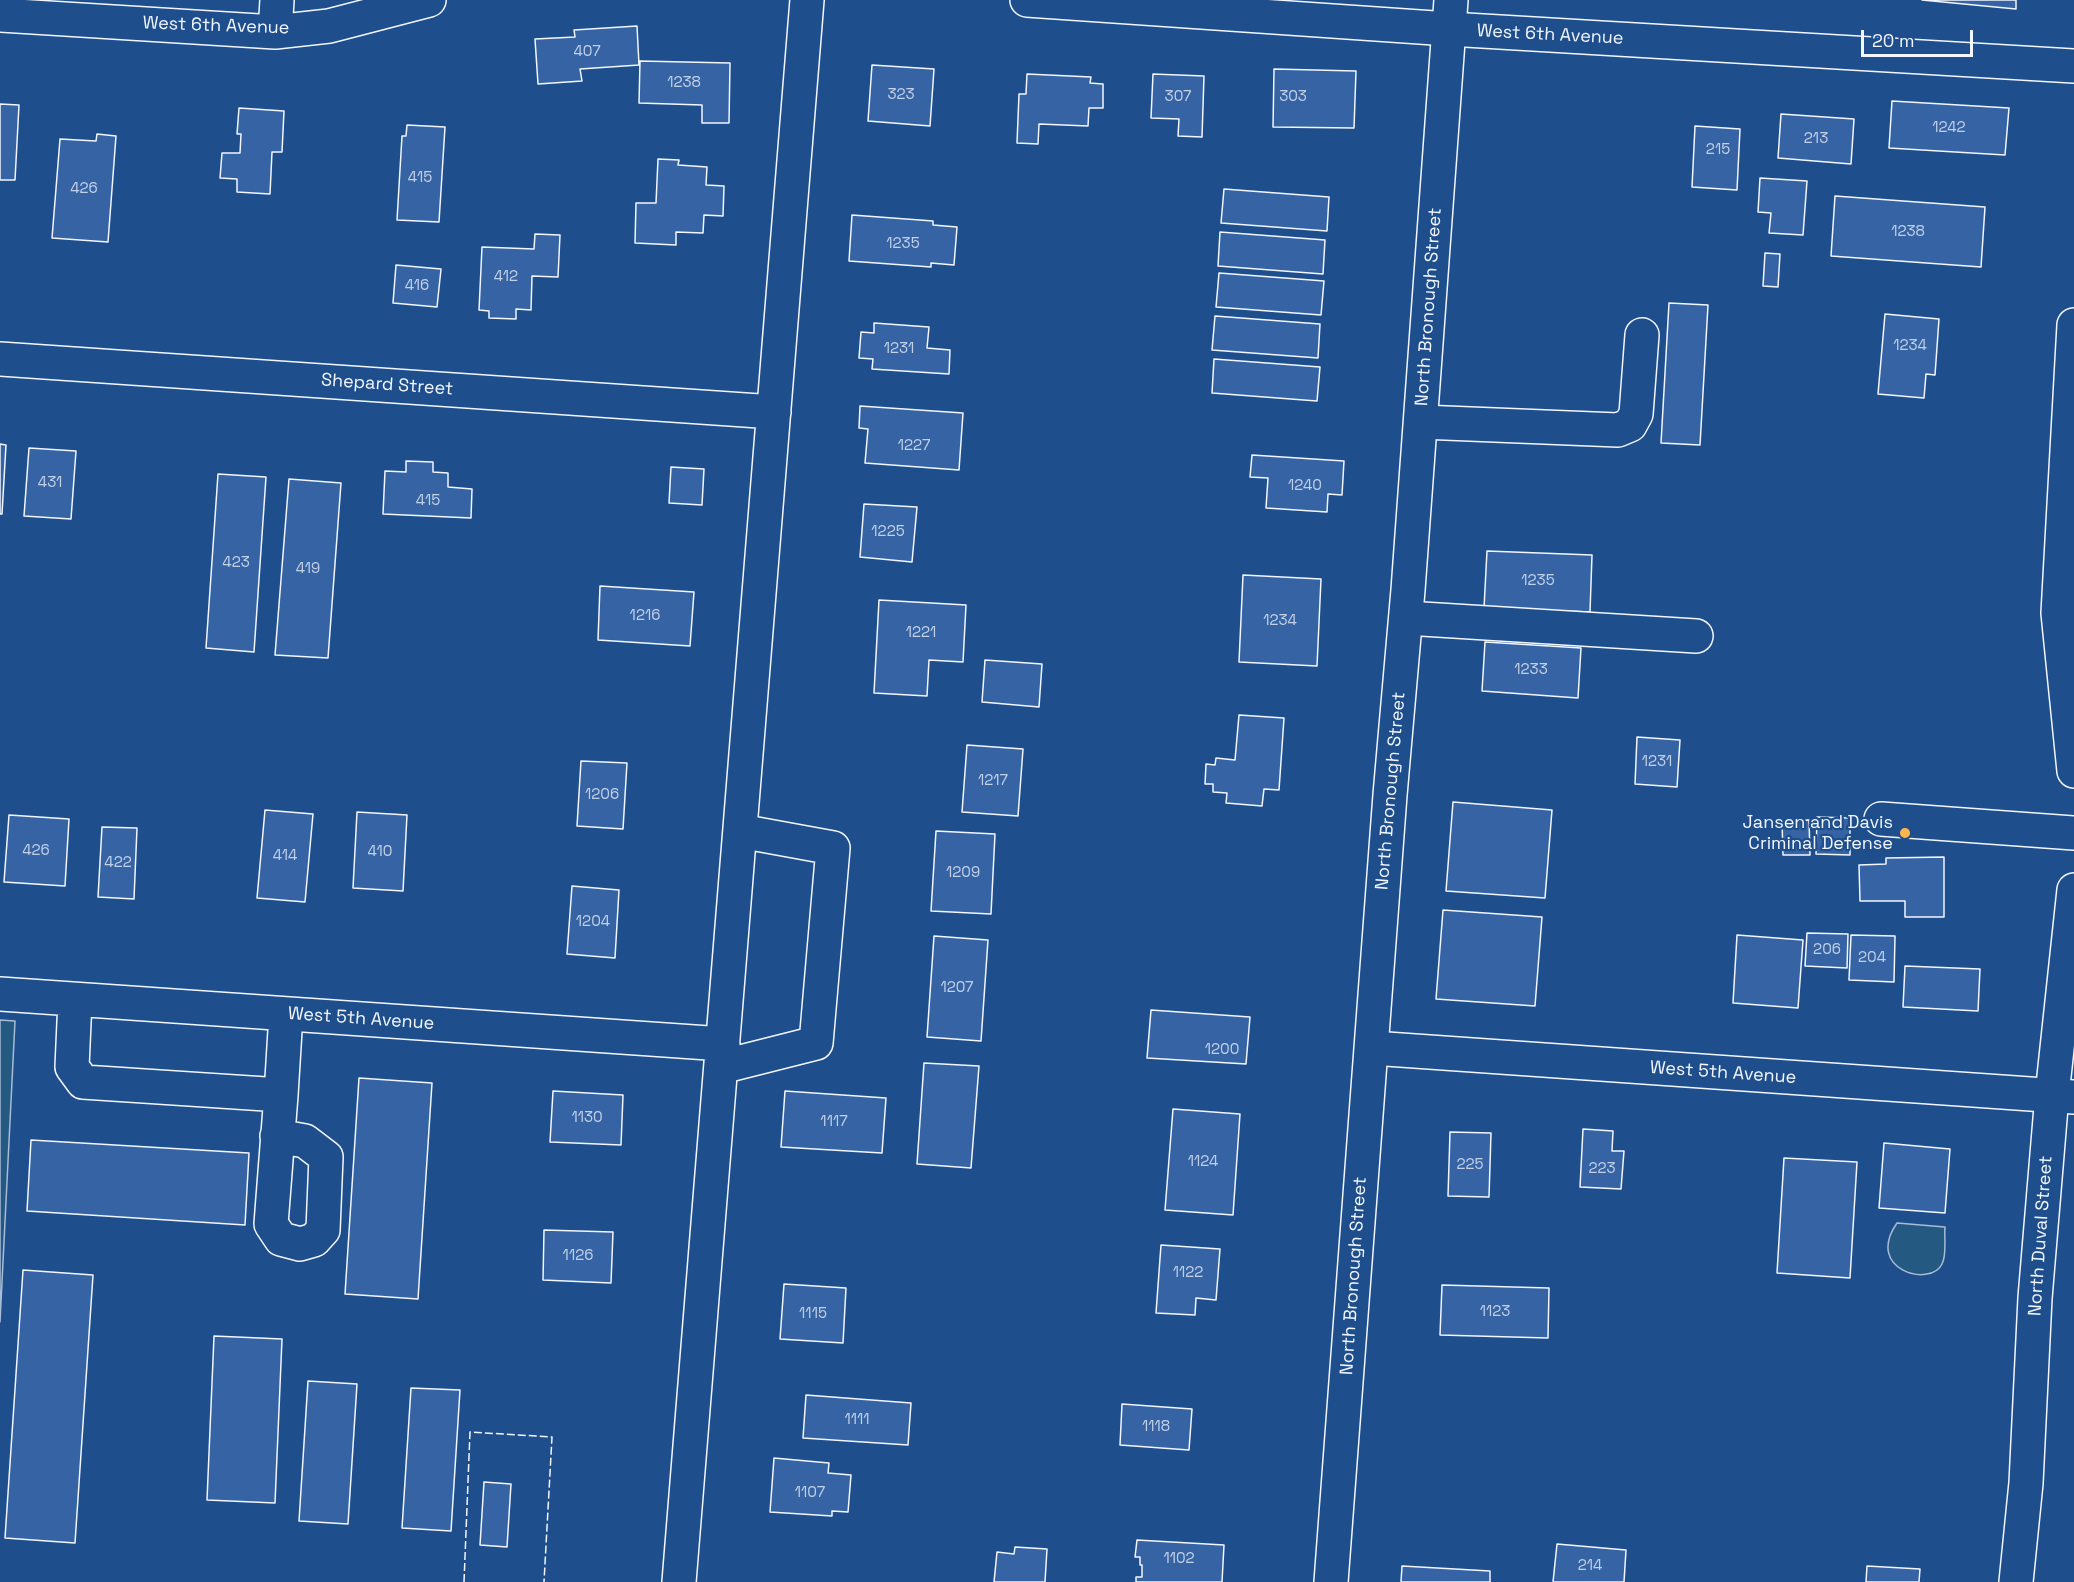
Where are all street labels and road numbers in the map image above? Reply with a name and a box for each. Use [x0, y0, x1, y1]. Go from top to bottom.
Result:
street label: West 6th Avenue [142, 13, 290, 39]
street label: West 6th Avenue [1476, 20, 1624, 50]
street label: North Bronough Street [1411, 207, 1447, 407]
street label: Shepard Street [320, 370, 454, 400]
street label: North Bronough Street [1372, 691, 1410, 891]
street label: West 5th Avenue [287, 1003, 435, 1035]
street label: West 5th Avenue [1649, 1057, 1797, 1089]
street label: North Duval Street [2025, 1155, 2057, 1317]
street label: North Bronough Street [1336, 1176, 1372, 1376]

